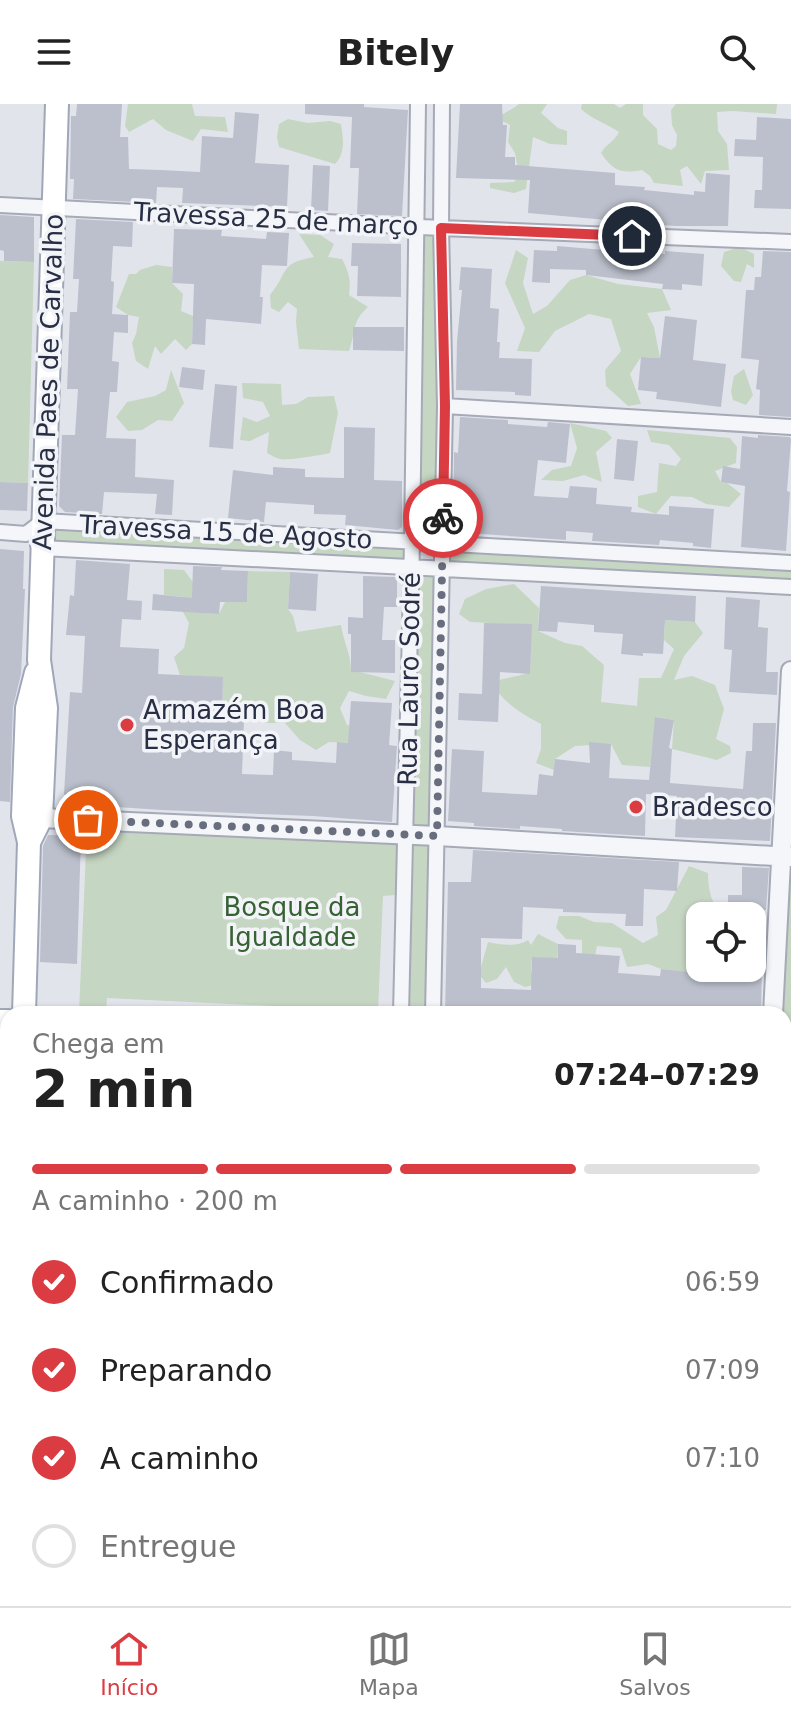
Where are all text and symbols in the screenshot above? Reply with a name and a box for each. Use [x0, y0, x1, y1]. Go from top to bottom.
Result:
icon: menu [32, 30, 76, 74]
icon: search [715, 30, 759, 74]
text: Bitely [337, 32, 454, 73]
street label: Travessa 25 de março [132, 197, 419, 241]
pin [598, 202, 666, 270]
street label: Avenida Paes de Carvalho [27, 213, 69, 551]
icon: home [610, 214, 654, 258]
courier [403, 478, 483, 558]
icon: bike [421, 496, 465, 540]
street label: Travessa 15 de Agosto [78, 509, 373, 555]
street label: Rua Lauro Sodré [392, 572, 426, 786]
place label: Armazém Boa Esperança [143, 695, 325, 755]
marker: Armazém Boa Esperança [118, 716, 136, 734]
pin [54, 786, 122, 854]
place label: Bradesco [652, 792, 773, 822]
icon: bag [66, 798, 110, 842]
marker: Bradesco [627, 798, 645, 816]
park label: Bosque da Igualdade [224, 892, 360, 952]
map controls [686, 902, 766, 982]
button: locate [686, 902, 766, 982]
text: Chega em [32, 1029, 165, 1059]
text: 07:24–07:29 [554, 1057, 760, 1092]
text: 2 min [32, 1059, 195, 1119]
text: A caminho · 200 m [32, 1186, 278, 1216]
icon: check [32, 1260, 76, 1304]
text: Confirmado [100, 1265, 274, 1300]
text: 06:59 [685, 1267, 760, 1297]
icon: check [32, 1348, 76, 1392]
text: Preparando [100, 1353, 272, 1388]
text: 07:09 [685, 1355, 760, 1385]
icon: check [32, 1436, 76, 1480]
text: A caminho [100, 1441, 259, 1476]
text: 07:10 [685, 1443, 760, 1473]
text: Entregue [100, 1529, 236, 1564]
tab: Início [100, 1627, 158, 1700]
tab: Mapa [359, 1627, 419, 1700]
tab: Salvos [619, 1627, 691, 1700]

